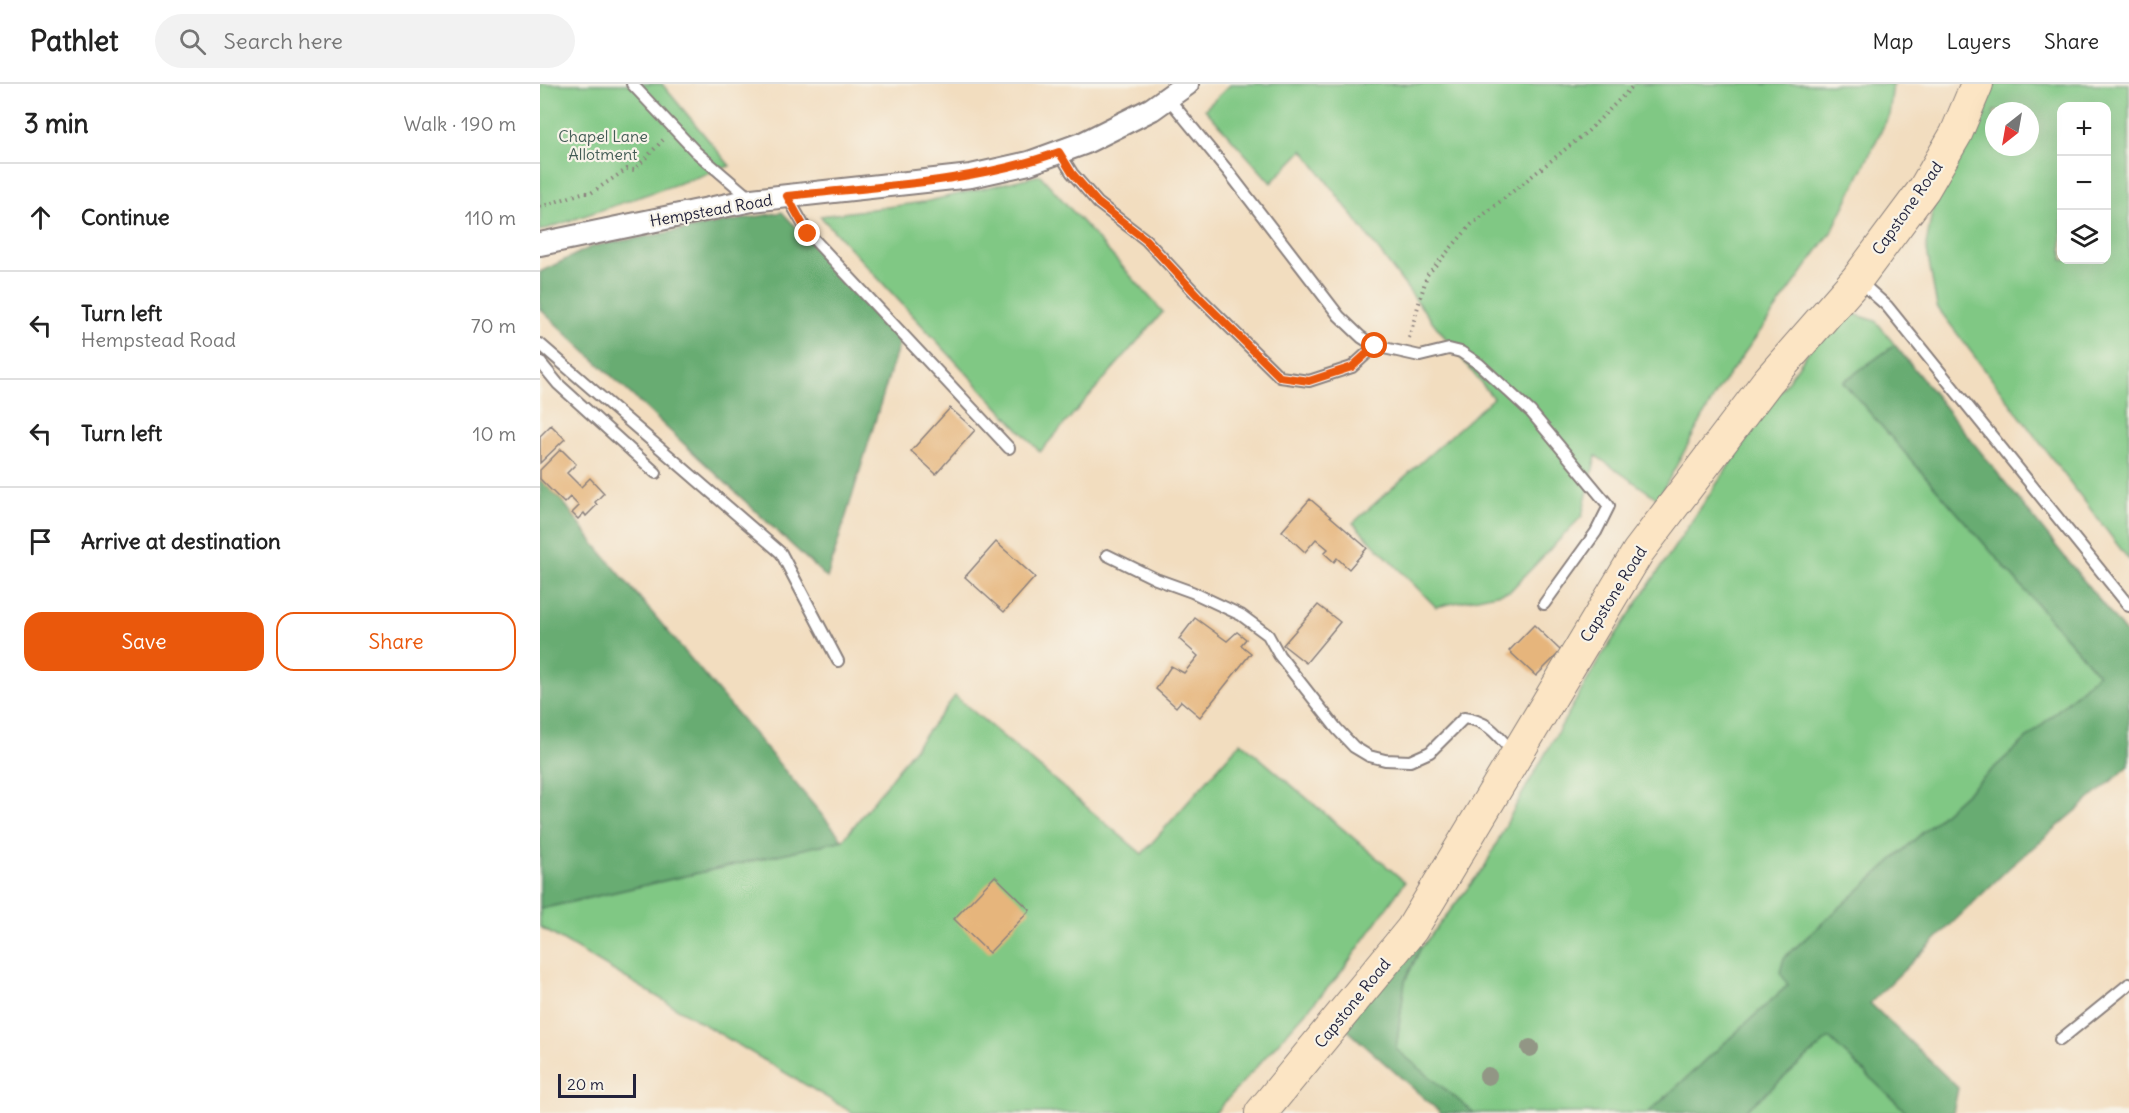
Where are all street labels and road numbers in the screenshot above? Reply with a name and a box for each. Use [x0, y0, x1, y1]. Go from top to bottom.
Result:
street label: Capstone Road [1867, 157, 1947, 259]
street label: Hempstead Road [648, 189, 774, 231]
street label: Capstone Road [1575, 542, 1651, 646]
street label: Capstone Road [1310, 954, 1394, 1052]

